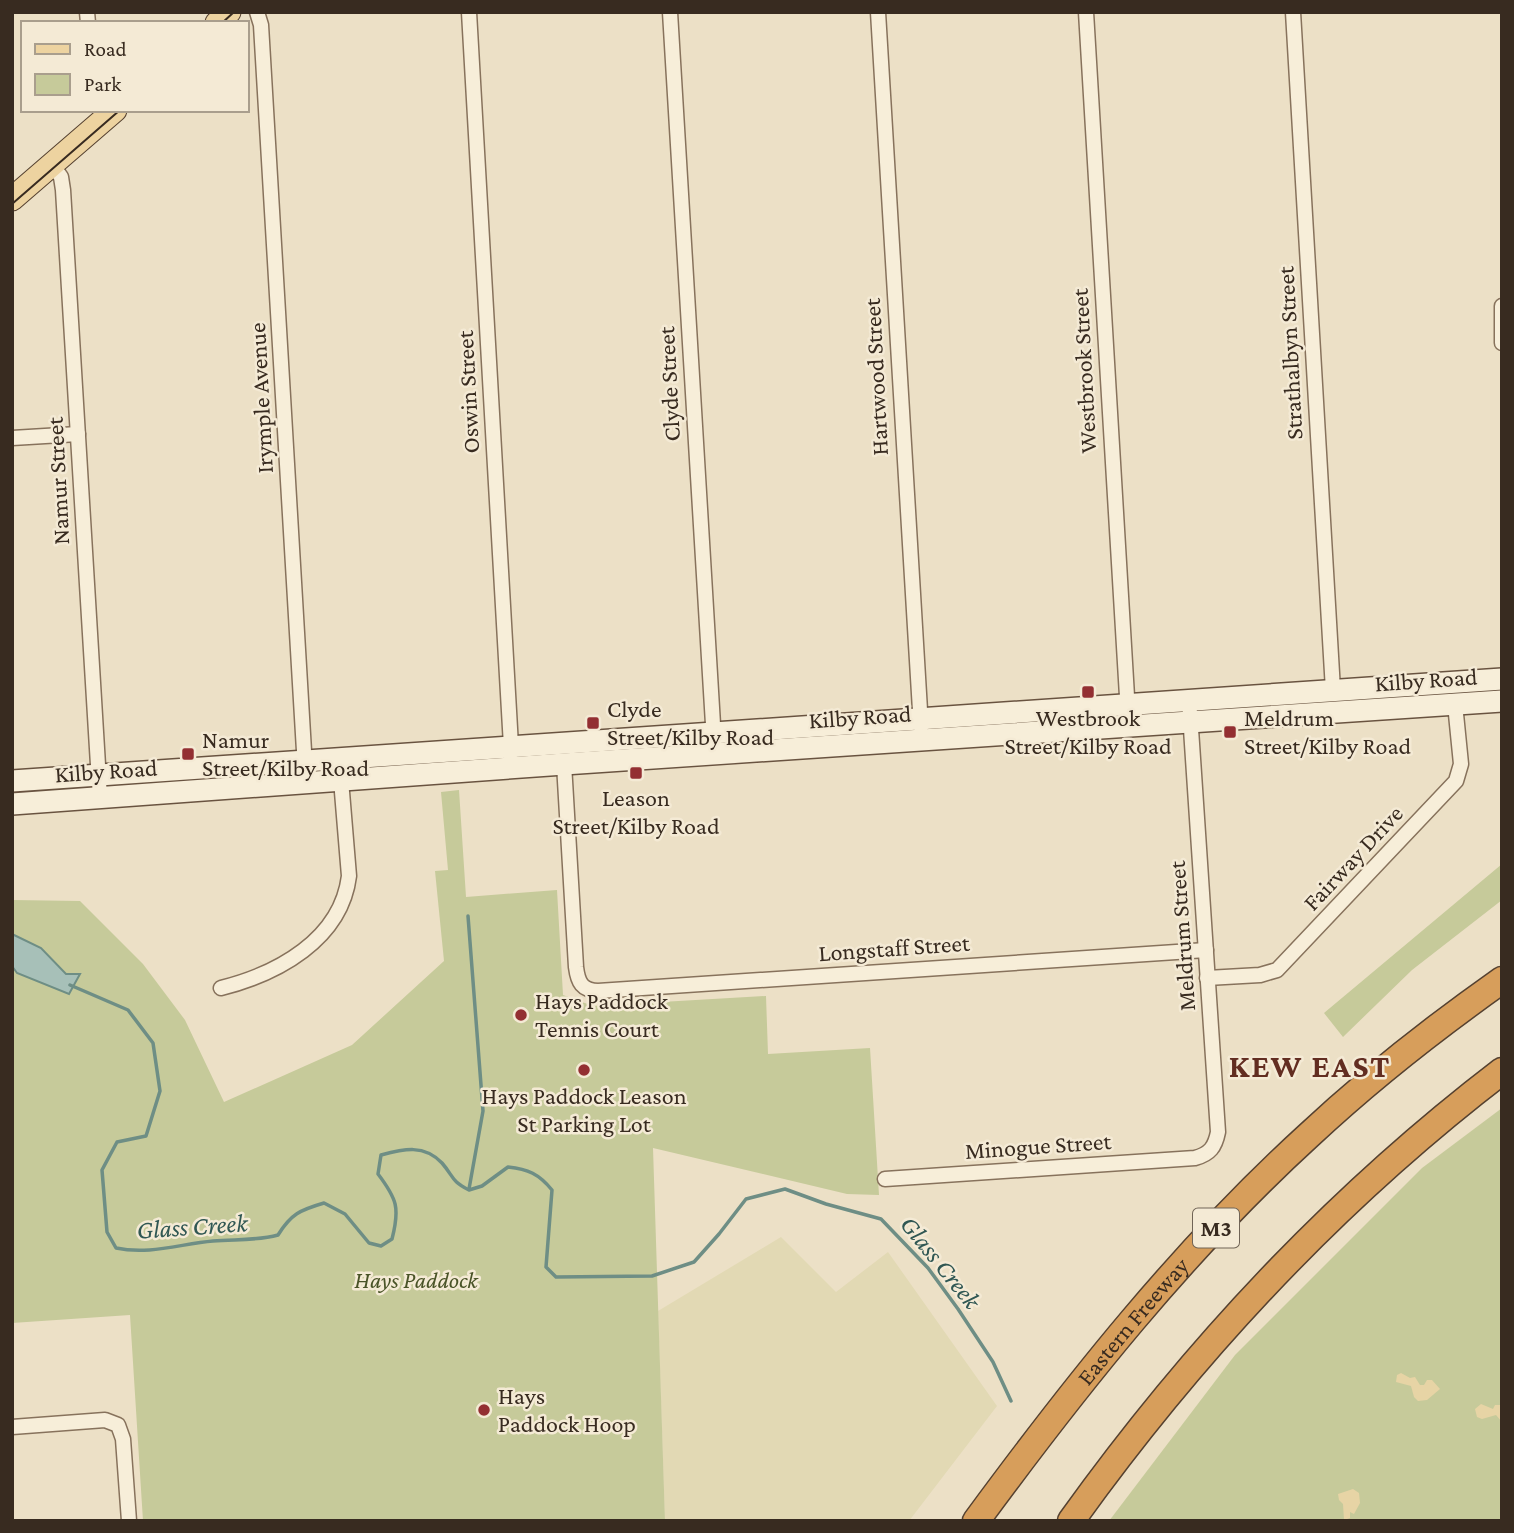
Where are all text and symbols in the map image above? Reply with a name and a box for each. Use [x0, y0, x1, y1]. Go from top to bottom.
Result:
legend [21, 21, 248, 112]
text: Road [84, 37, 127, 61]
text: Park [84, 72, 121, 96]
street label: Strathalbyn Street [1271, 265, 1308, 440]
street label: Westbrook Street [1066, 287, 1101, 454]
street label: Hartwood Street [858, 296, 893, 457]
street label: Irymple Avenue [243, 322, 278, 474]
street label: Clyde Street [652, 325, 685, 442]
street label: Oswin Street [451, 329, 484, 454]
street label: Namur Street [41, 415, 74, 546]
street label: Kilby Road [1374, 662, 1479, 697]
marker: Westbrook Street/Kilby Road [1080, 684, 1096, 700]
place label: Clyde Street/Kilby Road [607, 695, 775, 750]
street label: Kilby Road [808, 699, 913, 734]
place label: Westbrook Street/Kilby Road [1004, 704, 1172, 759]
place label: Meldrum Street/Kilby Road [1244, 704, 1412, 759]
marker: Clyde Street/Kilby Road [585, 715, 601, 731]
marker: Meldrum Street/Kilby Road [1222, 724, 1238, 740]
place label: Namur Street/Kilby Road [202, 726, 370, 781]
marker: Namur Street/Kilby Road [180, 746, 196, 762]
street label: Kilby Road [54, 753, 159, 788]
marker: Leason Street/Kilby Road [628, 765, 644, 781]
place label: Leason Street/Kilby Road [552, 784, 720, 839]
street label: Fairway Drive [1297, 800, 1408, 916]
street label: Meldrum Street [1163, 859, 1200, 1012]
street label: Longstaff Street [817, 929, 972, 966]
place label: Hays Paddock Tennis Court [535, 987, 668, 1042]
marker: Hays Paddock Tennis Court [513, 1007, 529, 1023]
district label: KEW EAST [1229, 1048, 1391, 1084]
marker: Hays Paddock Leason St Parking Lot [576, 1062, 592, 1078]
place label: Hays Paddock Leason St Parking Lot [481, 1082, 687, 1137]
street label: Minogue Street [964, 1127, 1113, 1164]
water label: Glass Creek [136, 1208, 250, 1245]
road number: M3 [1193, 1208, 1239, 1247]
water label: Glass Creek [894, 1210, 988, 1316]
street label: Eastern Freeway [1071, 1251, 1194, 1390]
park label: Hays Paddock [354, 1266, 479, 1293]
place label: Hays Paddock Hoop [498, 1382, 636, 1437]
marker: Hays Paddock Hoop [476, 1402, 492, 1418]

